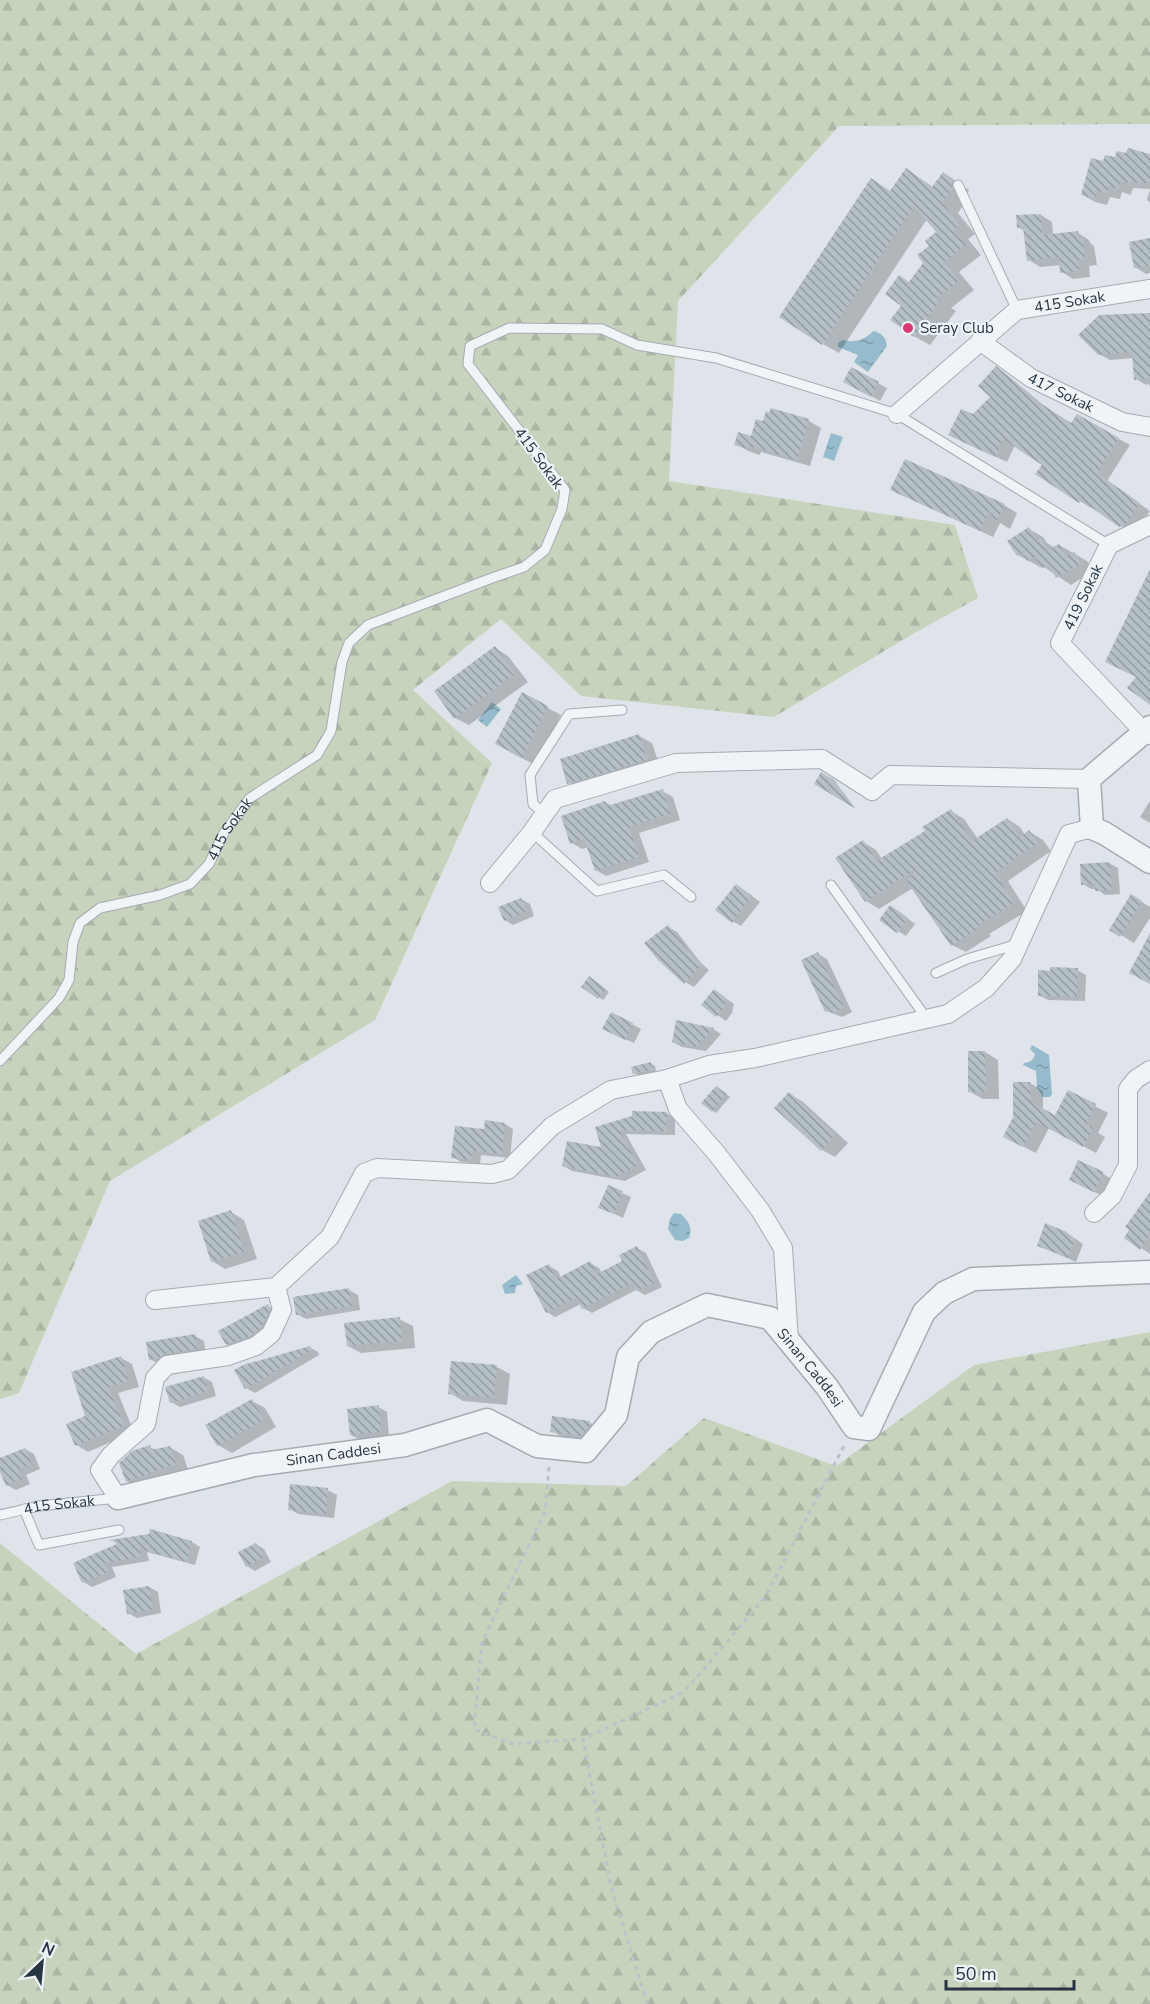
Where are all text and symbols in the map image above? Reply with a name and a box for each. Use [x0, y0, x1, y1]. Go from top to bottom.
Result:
street label: 415 Sokak [1033, 286, 1107, 317]
place label: Seray Club [920, 318, 994, 338]
marker: Seray Club [901, 321, 915, 335]
street label: 417 Sokak [1024, 368, 1098, 417]
street label: 415 Sokak [510, 423, 568, 493]
street label: 419 Sokak [1058, 560, 1108, 633]
street label: 415 Sokak [202, 793, 257, 864]
street label: Sinan Caddesi [773, 1324, 848, 1411]
street label: Sinan Caddesi [285, 1438, 382, 1471]
street label: 415 Sokak [21, 1490, 96, 1519]
north arrow [12, 1932, 72, 1992]
text: N [38, 1937, 58, 1962]
scale bar [946, 1953, 1074, 1991]
text: 50 m [955, 1962, 997, 1986]

